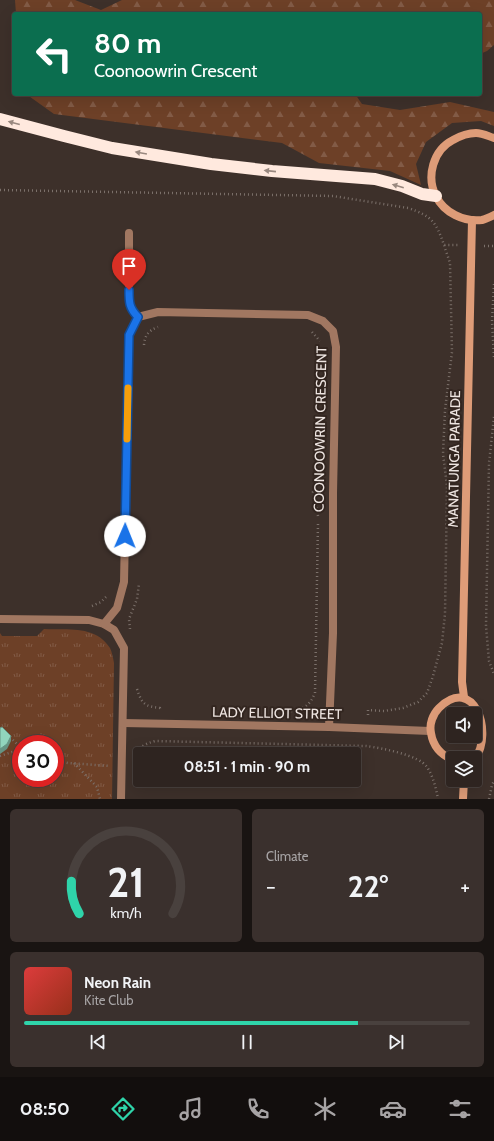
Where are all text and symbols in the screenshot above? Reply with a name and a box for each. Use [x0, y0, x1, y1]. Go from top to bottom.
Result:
text: 80 m [94, 26, 161, 60]
icon: left [28, 28, 80, 80]
text: Coonoowrin Crescent [94, 60, 257, 82]
one-way arrow [8, 120, 20, 126]
one-way arrow [135, 150, 147, 156]
one-way arrow [264, 168, 276, 174]
one-way arrow [392, 183, 404, 189]
pin [112, 249, 146, 290]
icon: arrive [118, 255, 140, 277]
street label: COONOOWRIN CRESCENT [310, 345, 330, 512]
street label: MANATUNGA PARADE [444, 390, 464, 528]
position arrow [104, 515, 146, 557]
street label: LADY ELLIOT STREET [212, 703, 343, 723]
map controls [446, 707, 482, 787]
button: sound [446, 707, 482, 743]
speed limit sign: 30 [12, 735, 64, 787]
button: layers [446, 751, 482, 787]
text: 08:51 · 1 min · 90 m [184, 758, 310, 776]
text: Climate [266, 848, 308, 864]
text: 21 [107, 856, 145, 906]
text: 22° [348, 868, 388, 905]
text: − [266, 873, 276, 900]
text: + [460, 873, 470, 900]
text: km/h [110, 903, 142, 921]
text: Neon Rain [84, 974, 151, 992]
text: Kite Club [84, 992, 133, 1008]
icon: previous [87, 1031, 109, 1053]
icon: pause [236, 1031, 258, 1053]
icon: next [385, 1031, 407, 1053]
icon: directions [109, 1095, 137, 1123]
icon: music [177, 1095, 205, 1123]
icon: phone [244, 1095, 272, 1123]
icon: climate [311, 1095, 339, 1123]
icon: car [379, 1095, 407, 1123]
icon: filters [446, 1095, 474, 1123]
text: 08:50 [20, 1098, 70, 1120]

